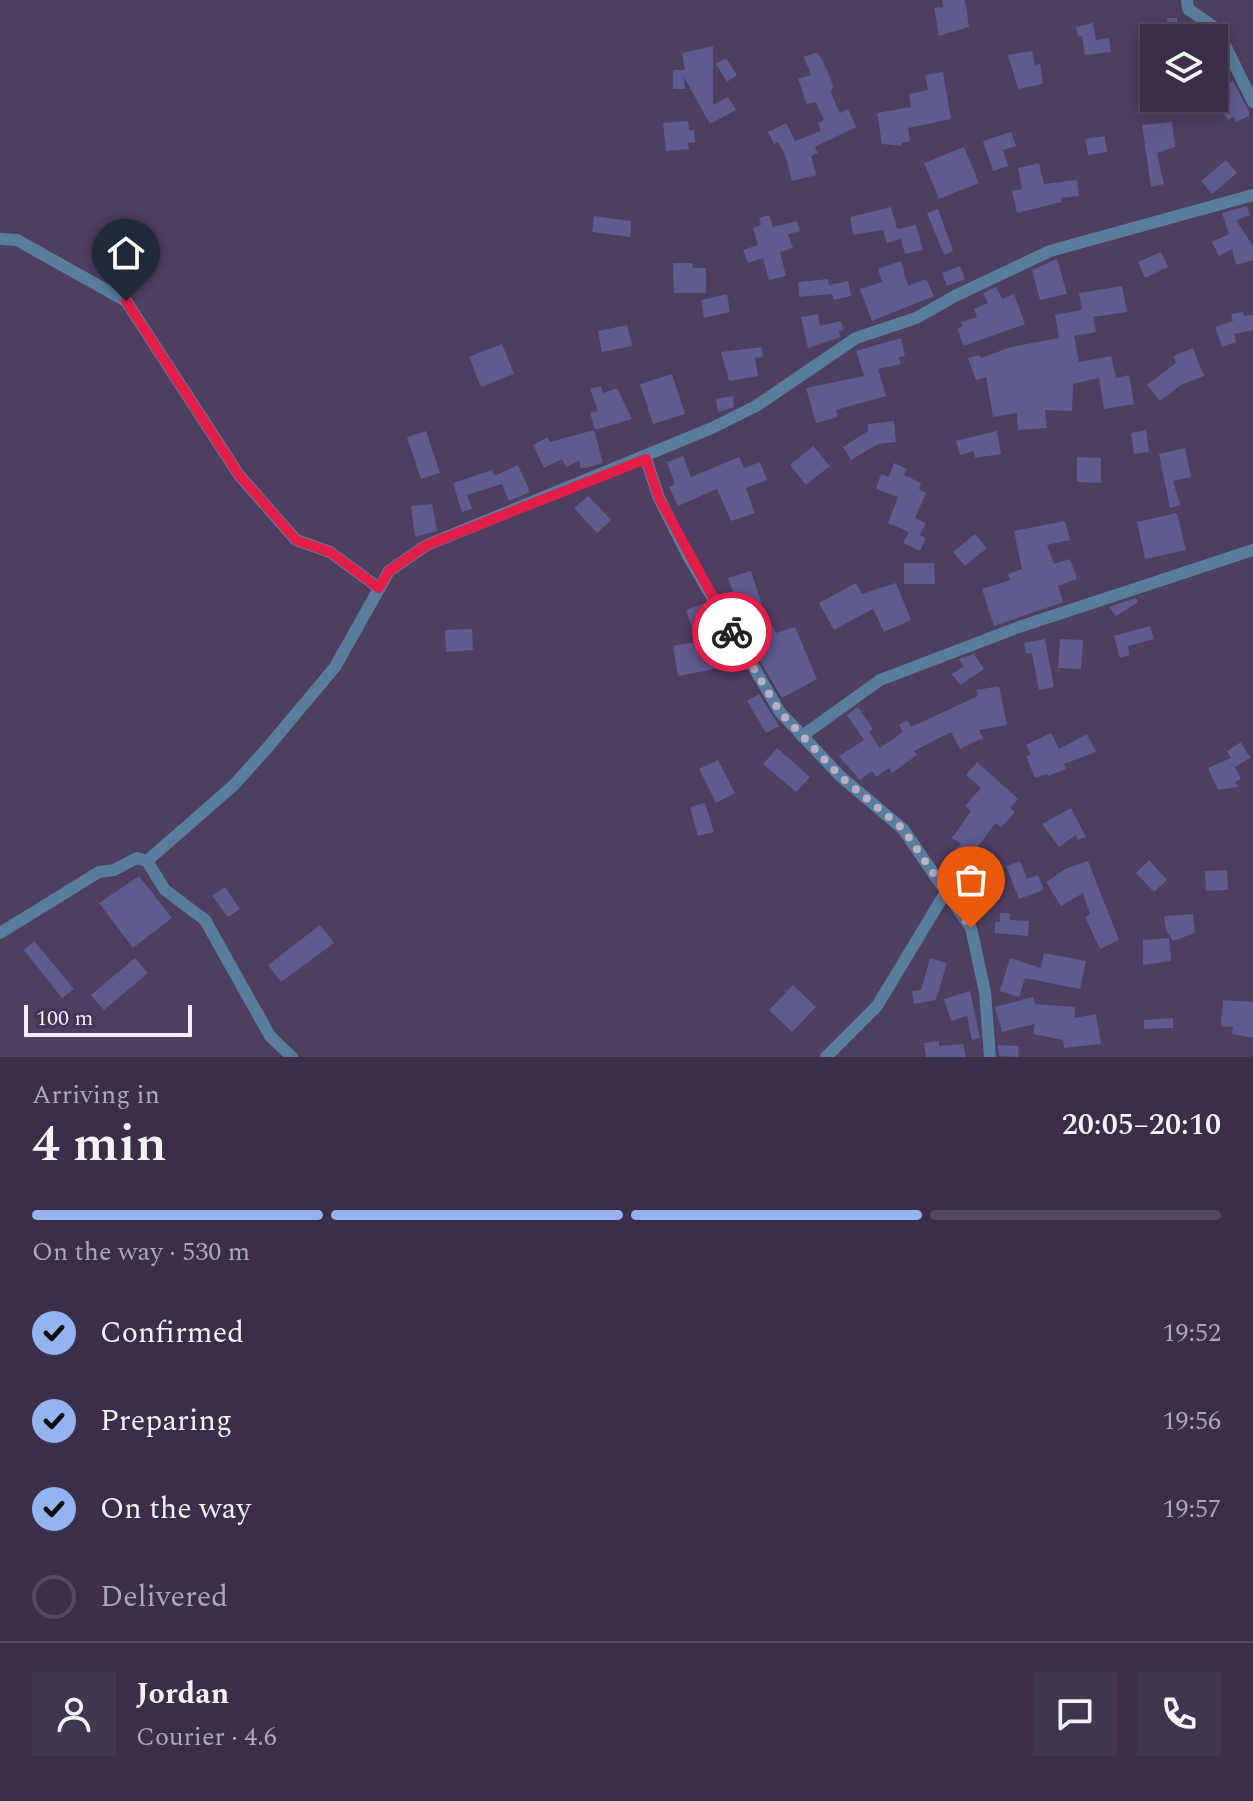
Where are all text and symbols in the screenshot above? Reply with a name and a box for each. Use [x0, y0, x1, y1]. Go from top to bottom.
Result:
map controls [1140, 24, 1228, 112]
button: layers [1140, 24, 1228, 112]
pin [92, 219, 160, 301]
icon: home [104, 231, 148, 275]
courier [692, 592, 772, 672]
icon: bike [710, 610, 754, 654]
pin [937, 846, 1005, 928]
icon: bag [949, 858, 993, 902]
scale bar [24, 1001, 192, 1037]
text: 100 m [36, 1002, 93, 1035]
text: Arriving in [32, 1075, 160, 1115]
text: 20:05–20:10 [1062, 1102, 1221, 1148]
text: 4 min [32, 1105, 167, 1184]
text: On the way · 530 m [32, 1232, 250, 1272]
text: Confirmed [100, 1310, 244, 1356]
icon: check [32, 1311, 76, 1355]
text: 19:52 [1162, 1313, 1221, 1353]
text: Preparing [100, 1398, 232, 1444]
icon: check [32, 1399, 76, 1443]
text: 19:56 [1162, 1401, 1221, 1441]
text: On the way [100, 1486, 251, 1532]
icon: check [32, 1487, 76, 1531]
text: 19:57 [1162, 1489, 1221, 1529]
text: Delivered [100, 1574, 228, 1620]
text: Jordan [136, 1671, 229, 1717]
button: person [32, 1672, 116, 1756]
button: chat [1033, 1672, 1117, 1756]
button: phone [1137, 1672, 1221, 1756]
text: Courier · 4.6 [136, 1717, 277, 1757]

